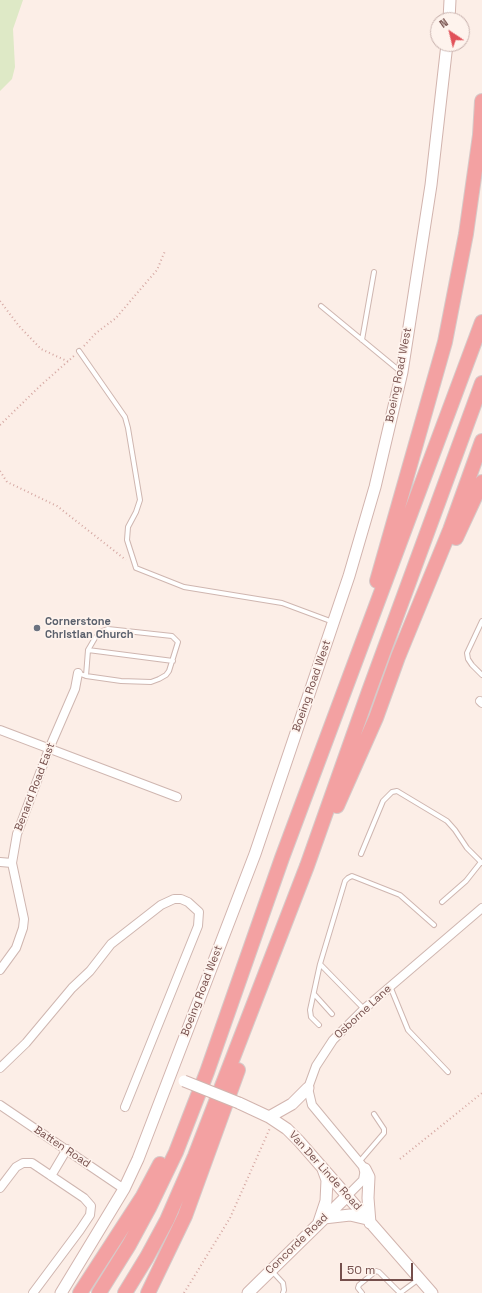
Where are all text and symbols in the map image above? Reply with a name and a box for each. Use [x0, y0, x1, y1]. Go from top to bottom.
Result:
north arrow [430, 12, 470, 52]
text: N [437, 15, 451, 31]
street label: Boeing Road West [383, 326, 415, 424]
place label: Cornerstone Christian Church [45, 615, 134, 641]
marker: Cornerstone Christian Church [32, 623, 42, 633]
street label: Boeing Road West [290, 638, 334, 734]
street label: Benard Road East [12, 741, 58, 833]
street label: Boeing Road West [179, 944, 225, 1038]
street label: Osborne Lane [332, 982, 394, 1042]
street label: Batten Road [31, 1123, 93, 1171]
street label: Van Der Linde Road [286, 1129, 364, 1213]
street label: Concorde Road [263, 1211, 331, 1277]
scale bar [342, 1255, 415, 1281]
text: 50 m [347, 1262, 375, 1278]

